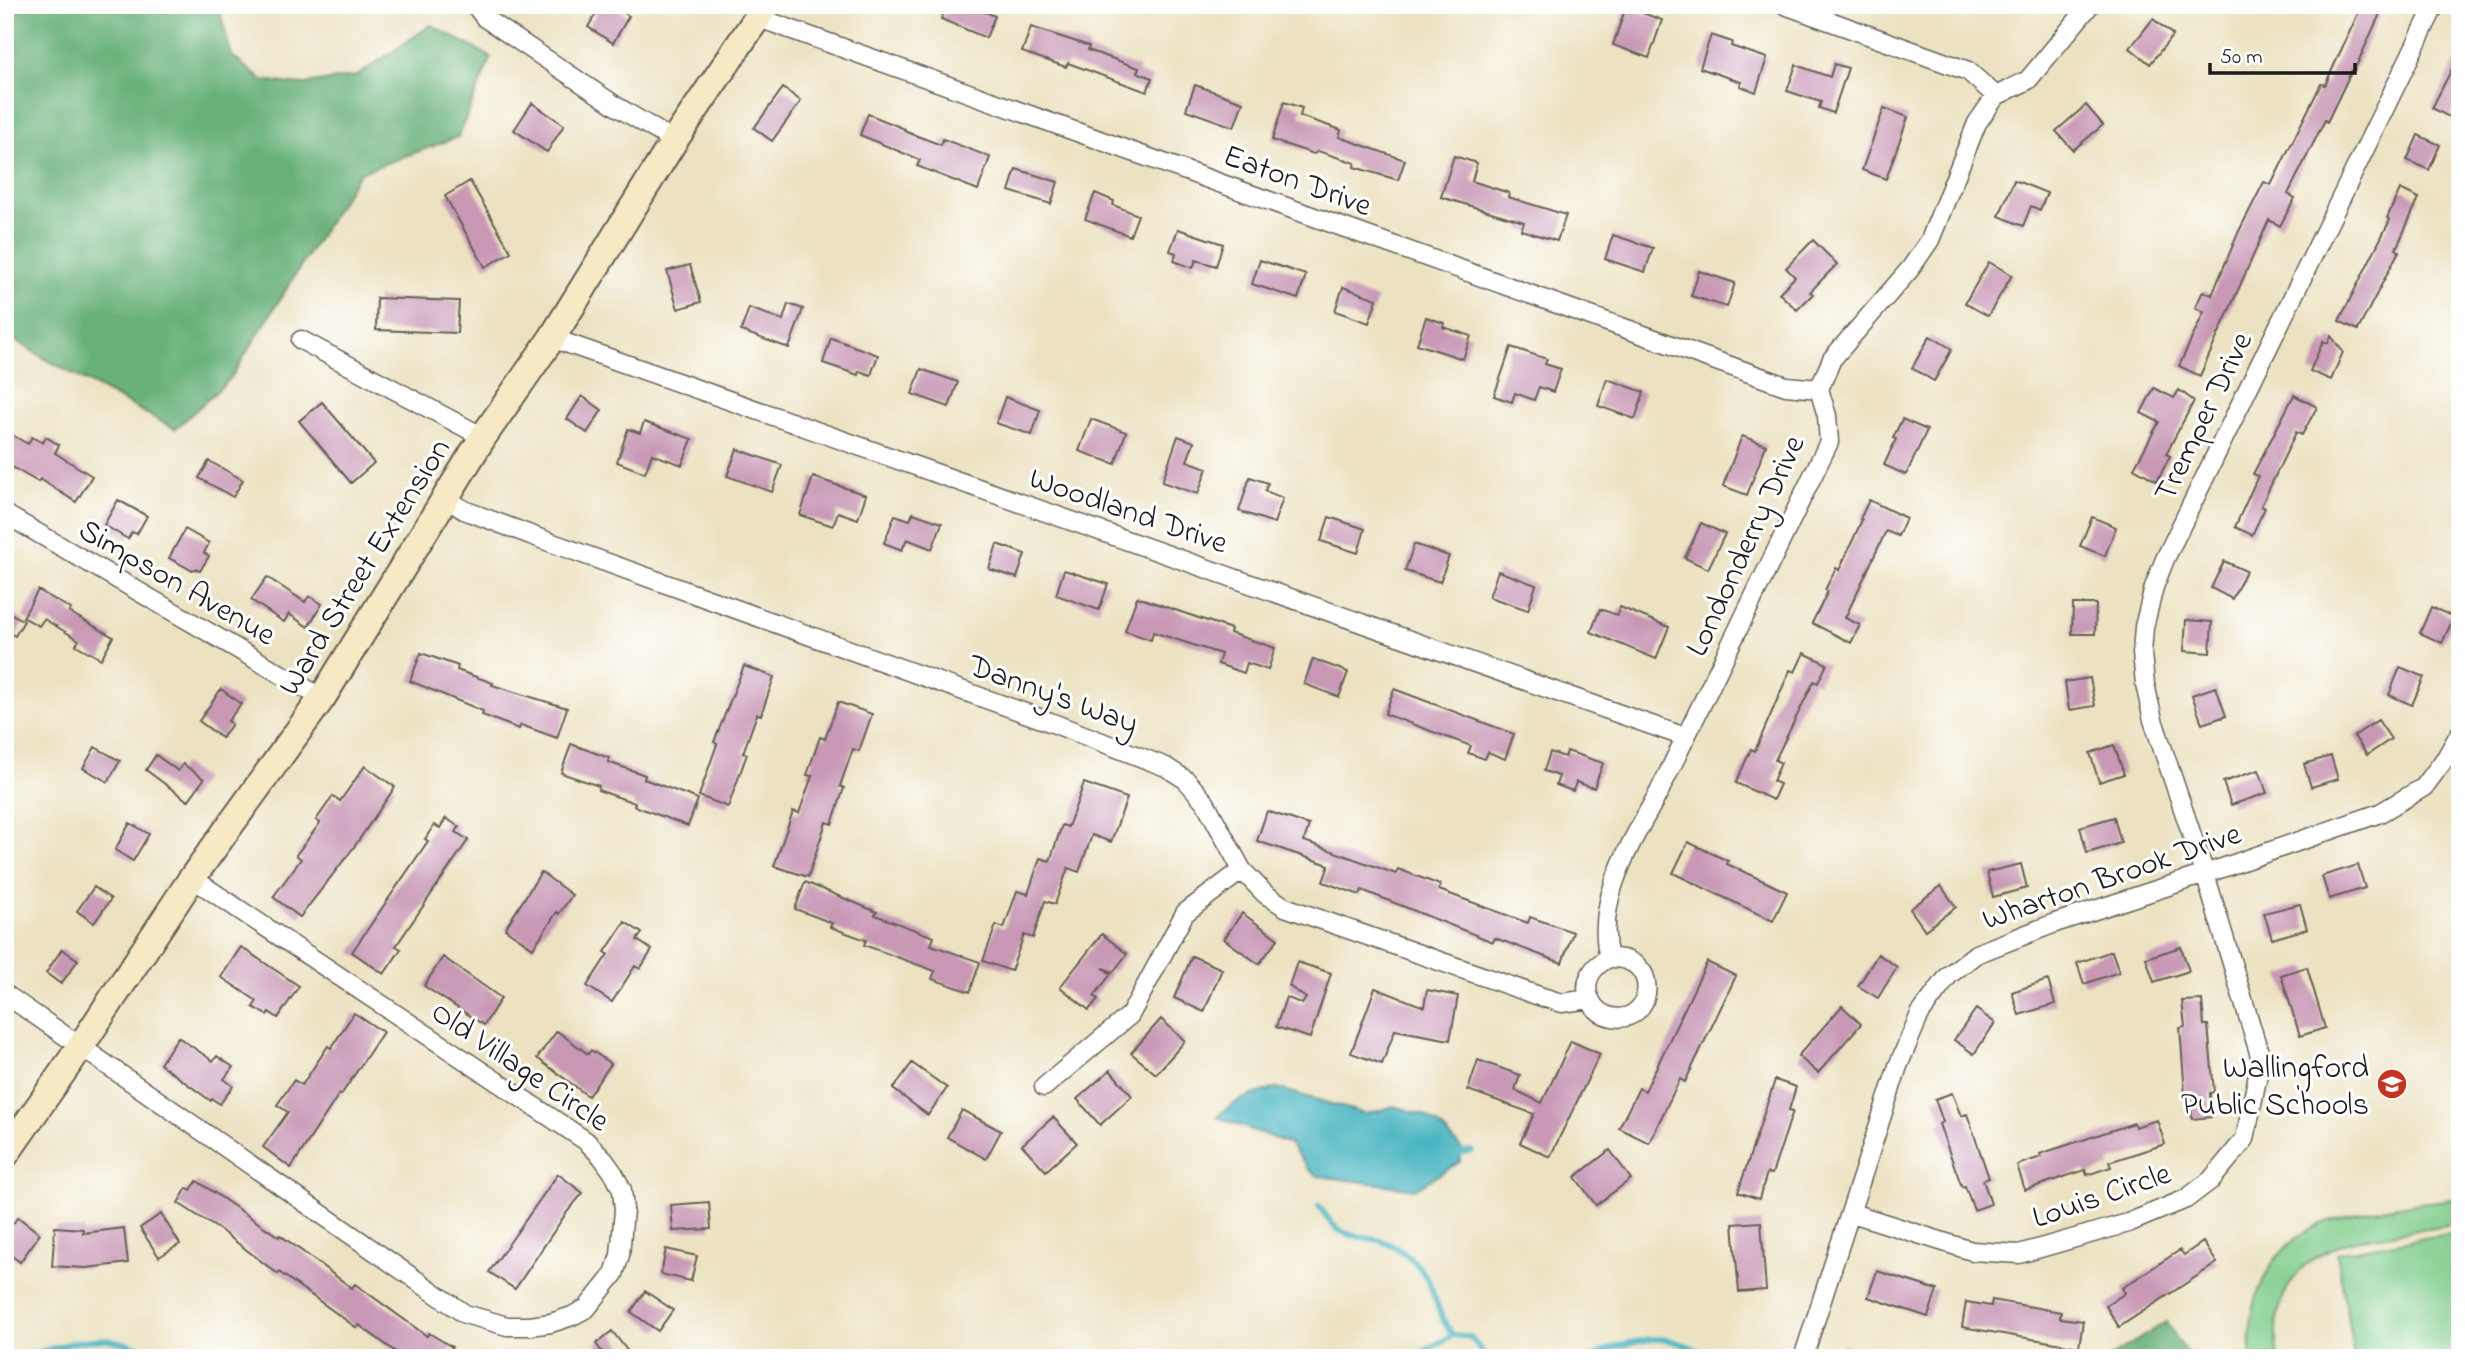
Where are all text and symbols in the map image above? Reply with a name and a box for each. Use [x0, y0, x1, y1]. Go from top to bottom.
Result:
scale bar [2210, 32, 2355, 76]
text: 50 m [2220, 43, 2263, 73]
street label: Eaton Drive [1216, 134, 1378, 231]
street label: Tremper Drive [2144, 324, 2267, 510]
street label: Londonderry Drive [1675, 427, 1819, 665]
street label: Ward Street Extension [268, 430, 464, 706]
street label: Woodland Drive [1022, 456, 1234, 568]
street label: Simpson Avenue [69, 508, 284, 660]
street label: Danny's Way [960, 643, 1144, 749]
street label: Wharton Brook Drive [1976, 812, 2249, 945]
street label: Old Village Circle [420, 991, 618, 1146]
place label: Wallingford Public Schools [2181, 1046, 2369, 1130]
school or university icon: Wallingford Public Schools [2375, 1067, 2409, 1101]
street label: Louis Circle [2026, 1151, 2178, 1243]

